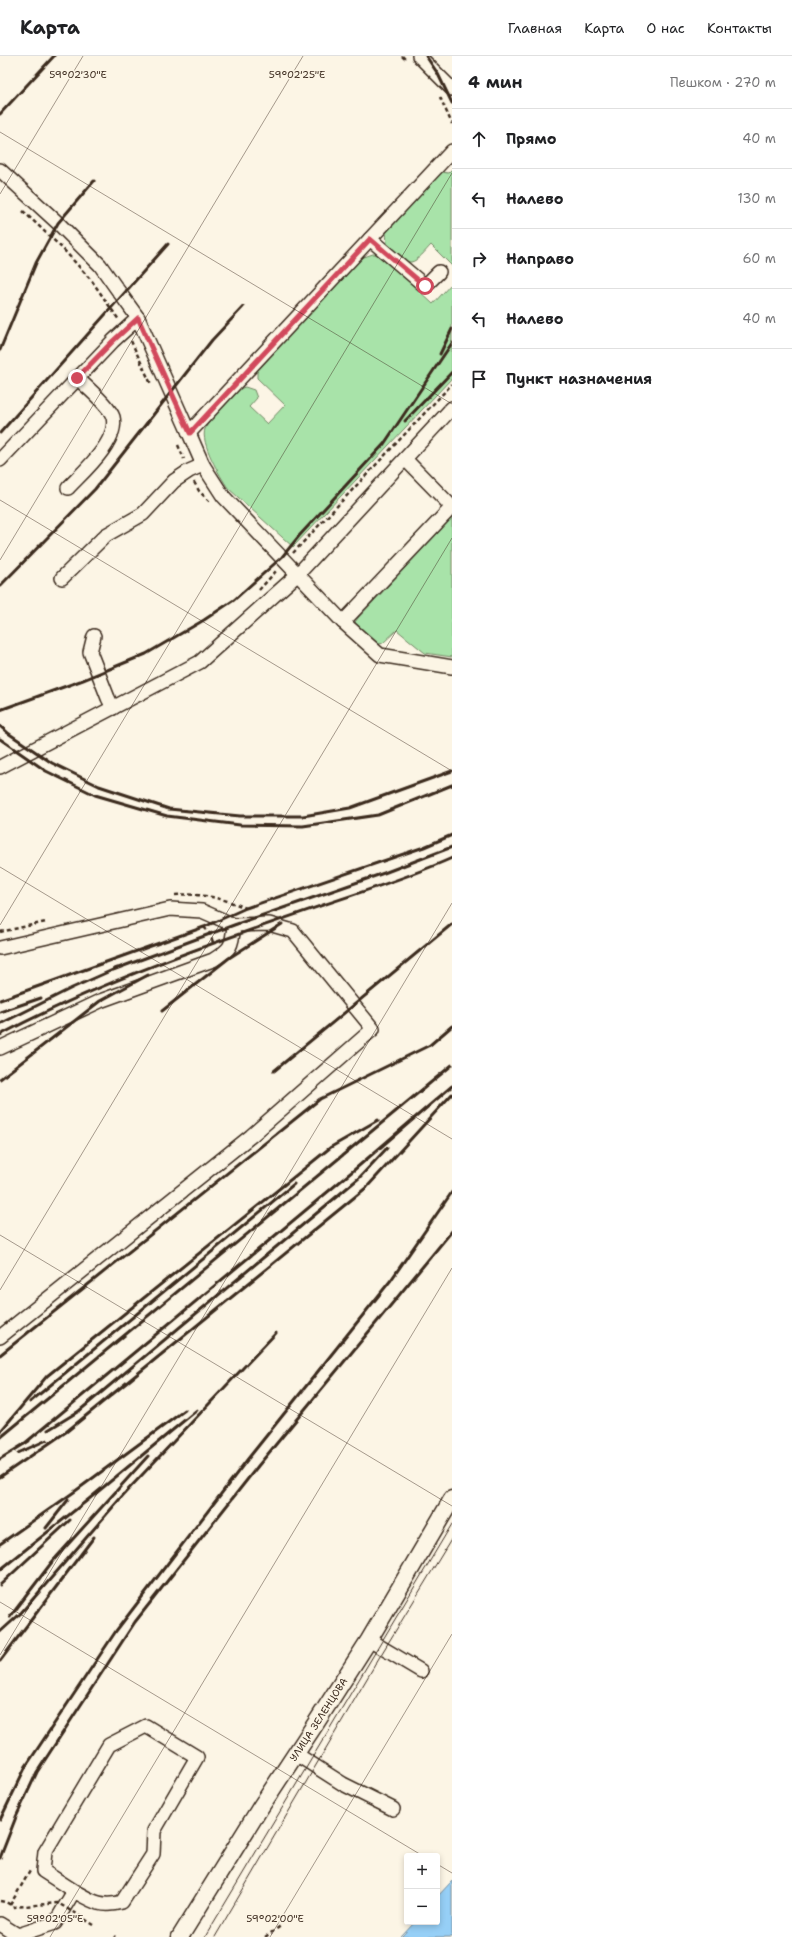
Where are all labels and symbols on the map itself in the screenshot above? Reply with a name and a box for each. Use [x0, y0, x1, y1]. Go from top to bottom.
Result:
text: 59°02'30"E [49, 68, 107, 81]
text: 59°02'25"E [269, 68, 325, 81]
route start [416, 277, 434, 295]
route end [68, 369, 86, 387]
street label: УЛИЦА ЗЕЛЕНЦОВА [287, 1675, 350, 1764]
text: 59°02'05"E [27, 1912, 83, 1925]
text: 59°02'00"E [246, 1912, 304, 1925]

